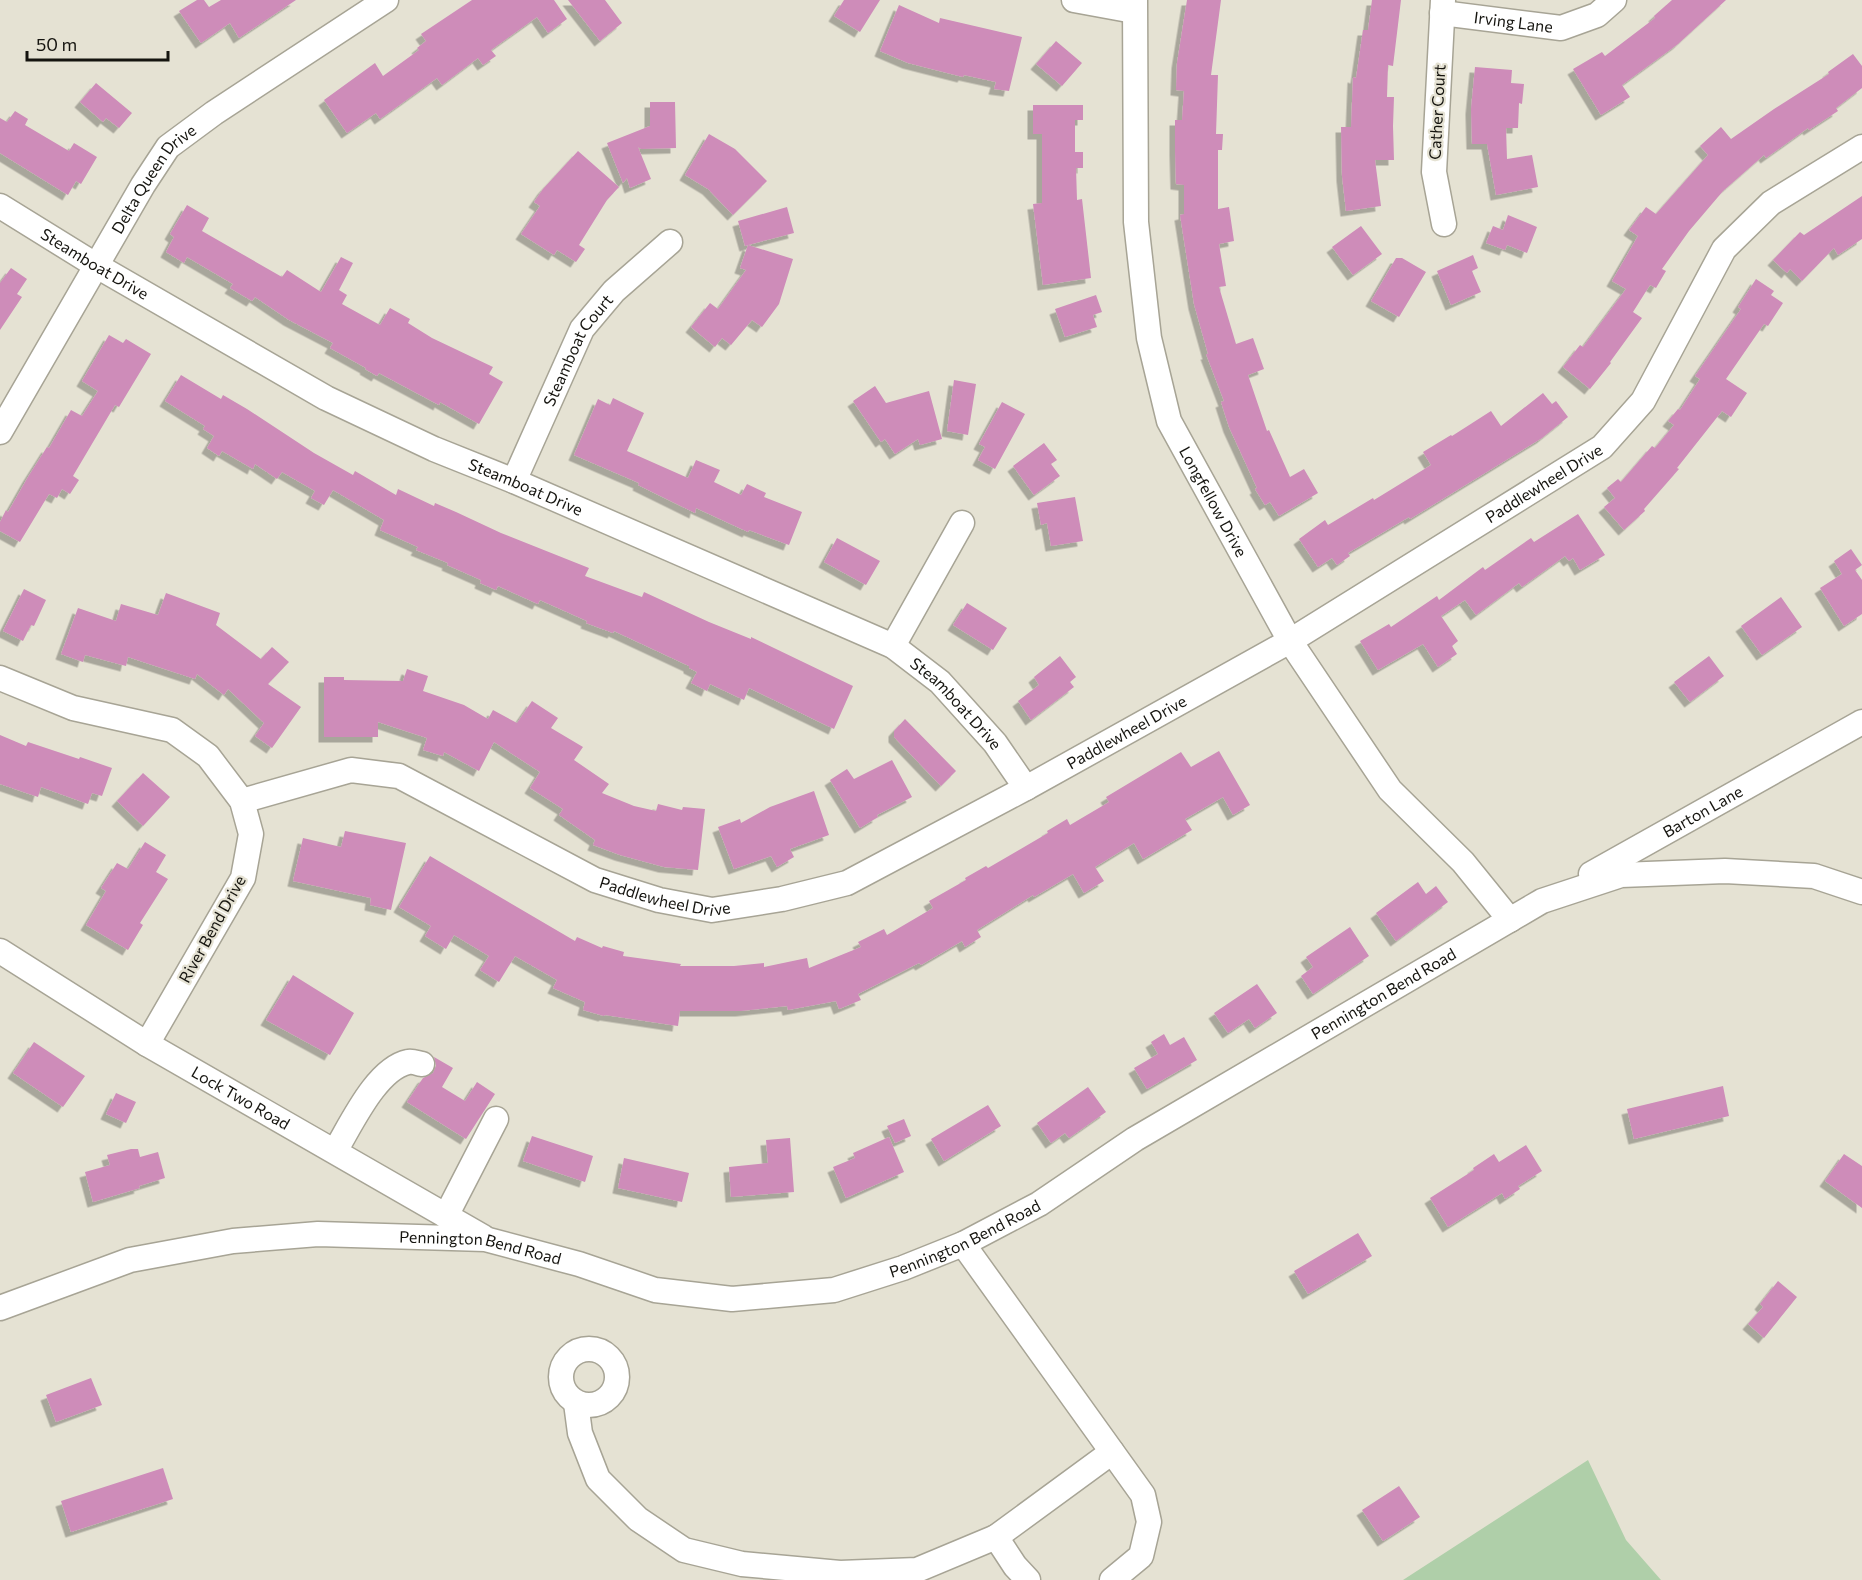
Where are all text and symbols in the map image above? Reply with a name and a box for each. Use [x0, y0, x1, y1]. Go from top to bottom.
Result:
street label: Irving Lane [1473, 7, 1554, 36]
scale bar [27, 24, 168, 62]
text: 50 m [36, 33, 77, 55]
street label: Cather Court [1425, 63, 1449, 160]
street label: Delta Queen Drive [107, 120, 199, 237]
street label: Steamboat Drive [38, 224, 152, 303]
street label: Steamboat Court [539, 290, 617, 409]
street label: Paddlewheel Drive [1482, 439, 1605, 526]
street label: Longfellow Drive [1176, 443, 1252, 560]
street label: Steamboat Drive [466, 454, 586, 519]
street label: Steamboat Drive [907, 653, 1006, 753]
street label: Paddlewheel Drive [1063, 691, 1189, 773]
street label: Barton Lane [1659, 781, 1746, 841]
street label: River Bend Drive [174, 872, 249, 986]
street label: Paddlewheel Drive [597, 872, 732, 919]
street label: Pennington Bend Road [1308, 943, 1459, 1043]
street label: Lock Two Road [188, 1062, 293, 1133]
street label: Pennington Bend Road [887, 1195, 1043, 1281]
street label: Pennington Bend Road [399, 1226, 563, 1268]

